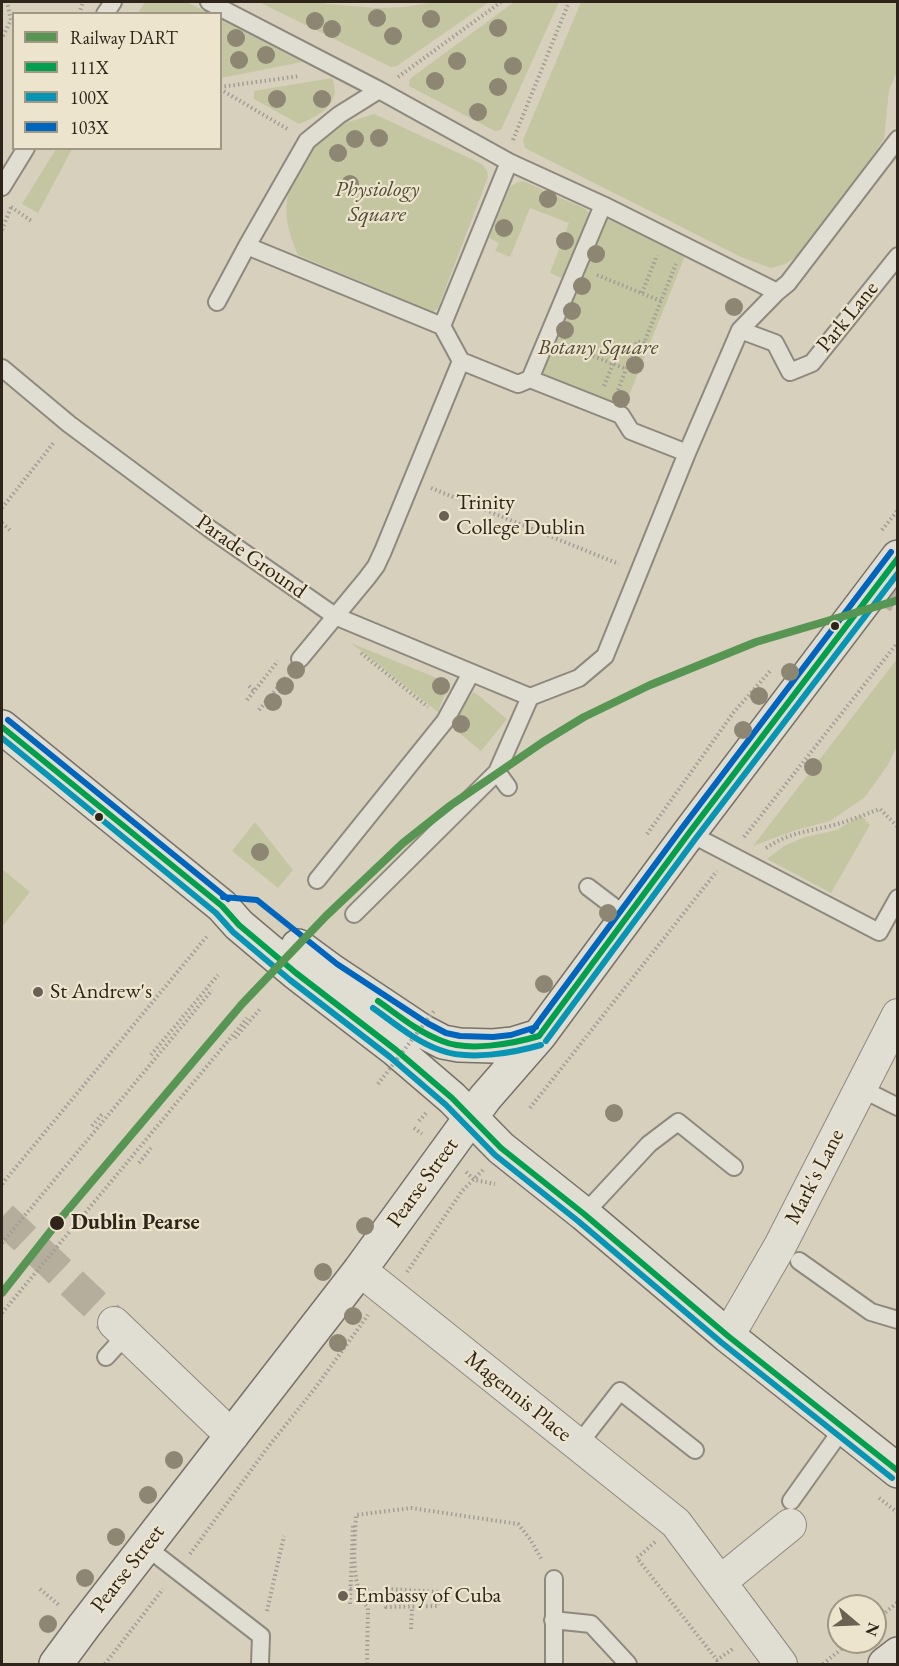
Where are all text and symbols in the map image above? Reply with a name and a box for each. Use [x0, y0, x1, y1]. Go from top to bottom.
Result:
legend [12, 12, 222, 150]
text: Railway DART [70, 26, 178, 49]
text: 111X [70, 56, 109, 79]
text: 100X [70, 86, 109, 109]
text: 103X [70, 116, 109, 139]
park label: Physiology Square [335, 177, 419, 228]
street label: Park Lane [811, 276, 885, 358]
park label: Botany Square [538, 335, 658, 361]
place label: Trinity College Dublin [456, 490, 585, 542]
street label: Parade Ground [191, 509, 311, 605]
marker: Trinity College Dublin [437, 509, 451, 523]
unlabelled marker [829, 620, 841, 632]
unlabelled marker [93, 811, 105, 823]
place label: St Andrew's [50, 979, 152, 1005]
marker: St Andrew's [31, 985, 45, 999]
street label: Mark's Lane [780, 1125, 850, 1229]
street label: Pearse Street [382, 1133, 464, 1233]
place label: Dublin Pearse [71, 1210, 200, 1236]
marker: Dublin Pearse [48, 1214, 66, 1232]
street label: Magennis Place [459, 1346, 577, 1448]
street label: Pearse Street [86, 1520, 170, 1618]
place label: Embassy of Cuba [355, 1583, 501, 1609]
marker: Embassy of Cuba [336, 1589, 350, 1603]
north arrow [827, 1594, 887, 1654]
text: N [861, 1620, 885, 1639]

